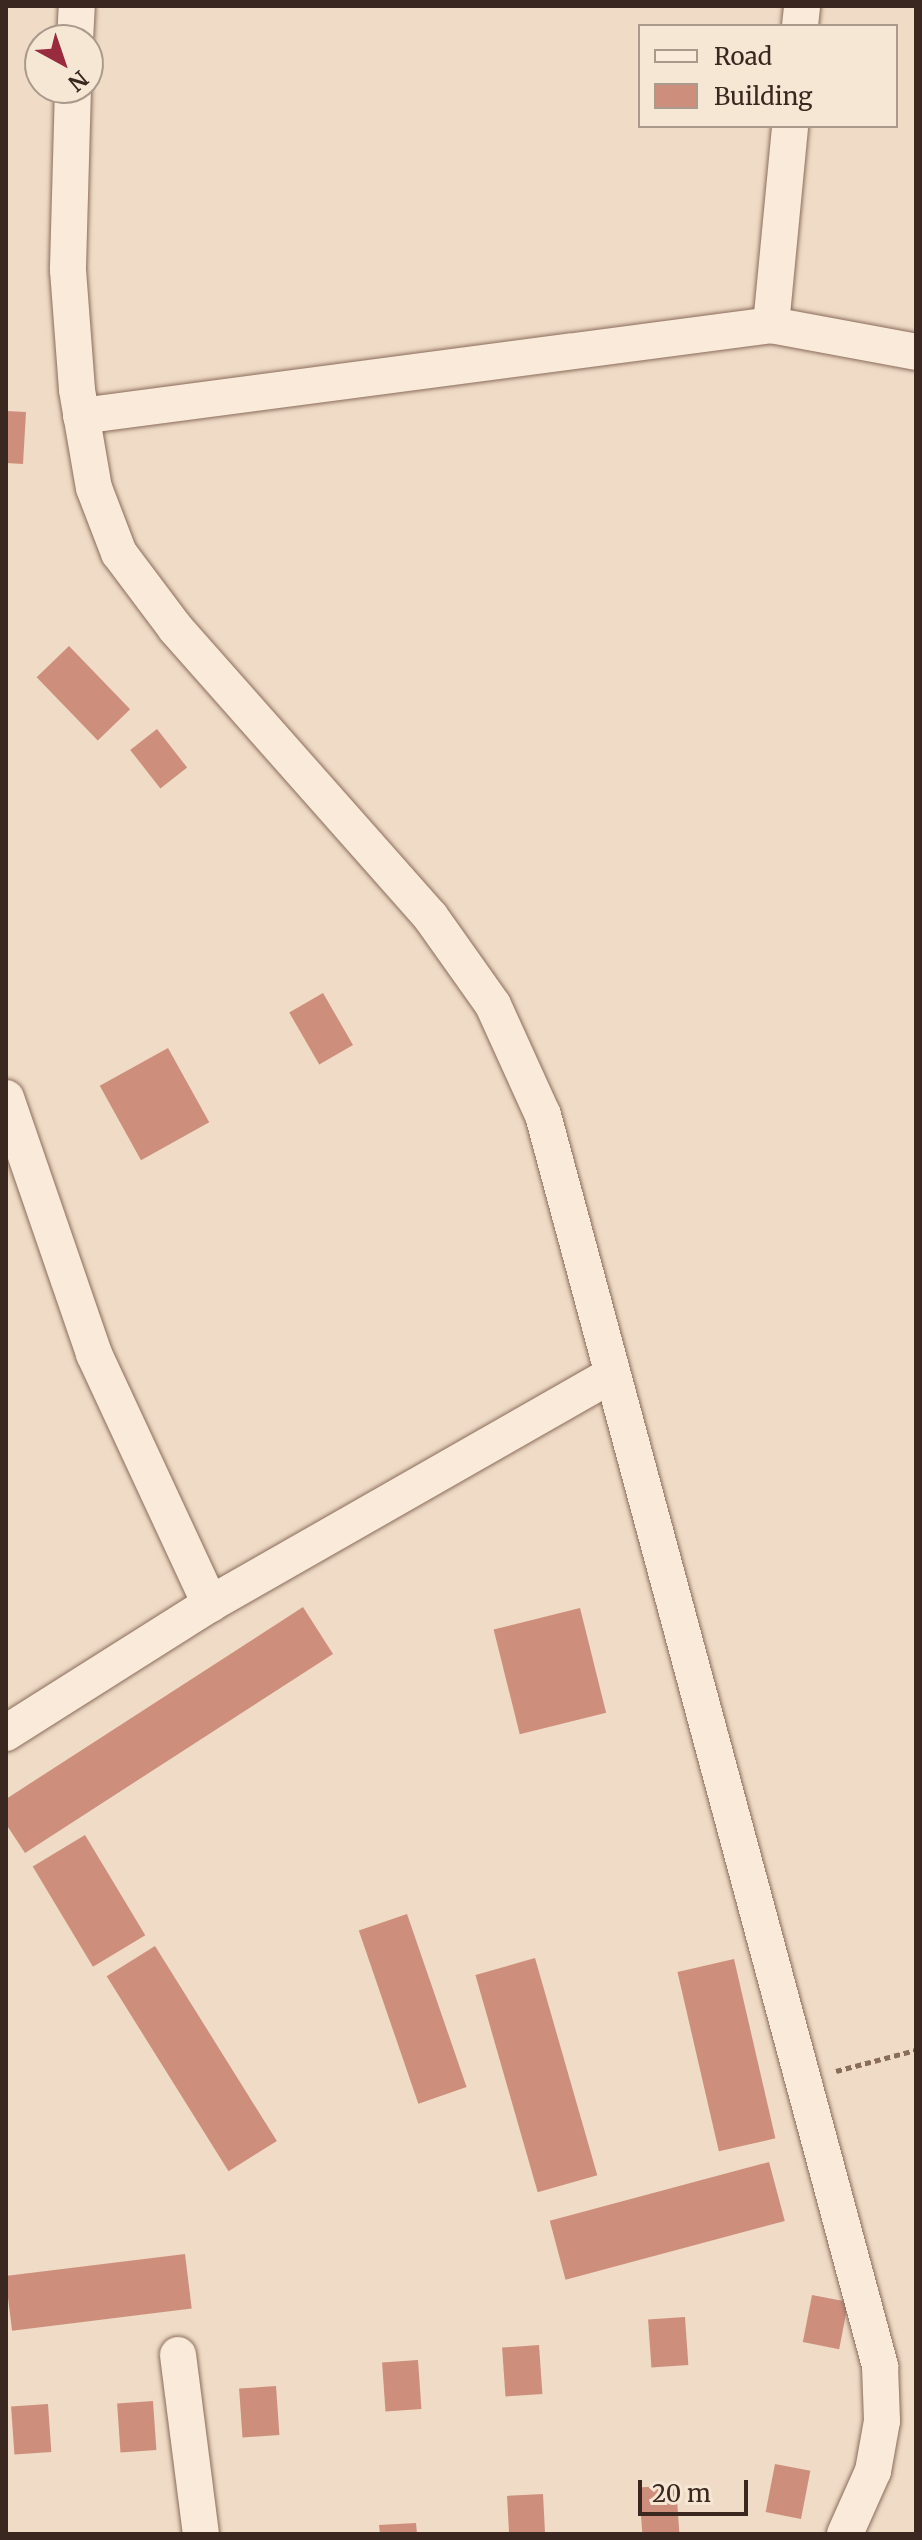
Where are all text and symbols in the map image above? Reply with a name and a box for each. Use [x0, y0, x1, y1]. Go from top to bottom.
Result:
north arrow [24, 24, 104, 104]
legend [638, 24, 898, 128]
text: Road [714, 41, 772, 72]
text: N [62, 65, 94, 97]
text: Building [714, 81, 813, 112]
scale bar [642, 2464, 752, 2514]
text: 20 m [652, 2478, 711, 2509]

